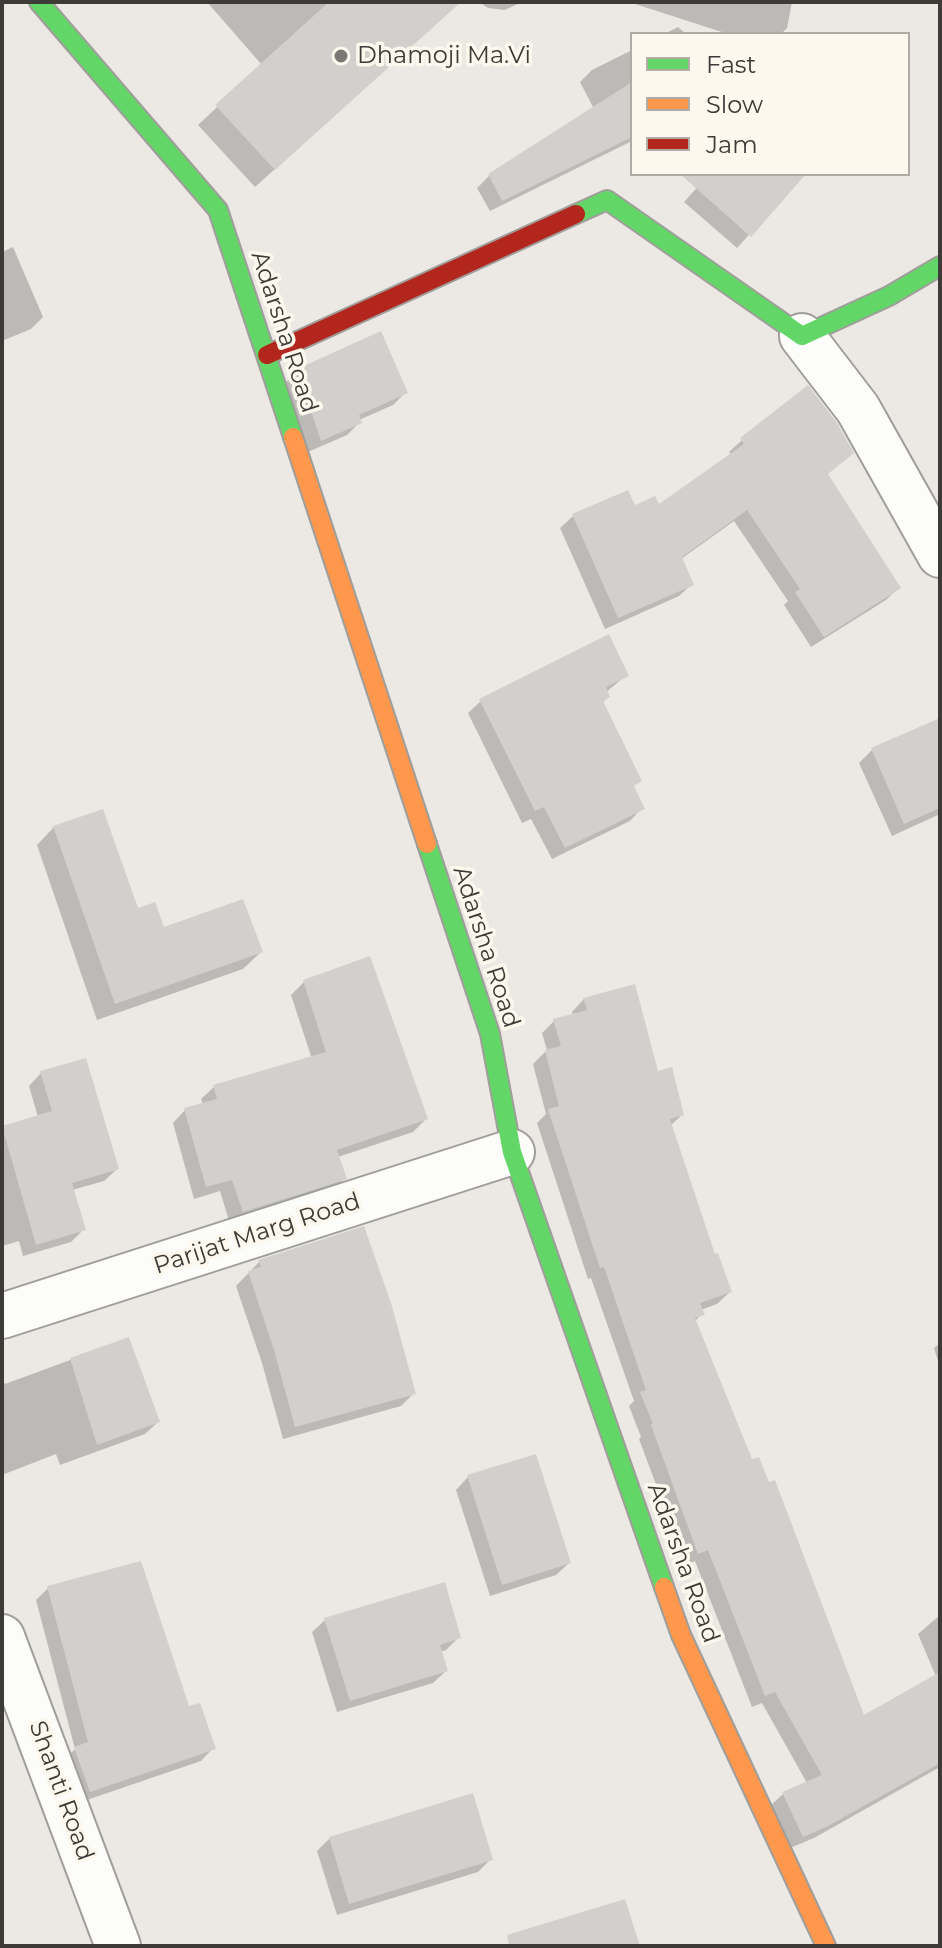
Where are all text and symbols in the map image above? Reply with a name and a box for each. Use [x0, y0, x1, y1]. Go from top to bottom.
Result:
legend [630, 32, 910, 176]
place label: Dhamoji Ma.Vi [357, 42, 531, 70]
marker: Dhamoji Ma.Vi [332, 47, 350, 65]
text: Fast [706, 50, 756, 79]
text: Slow [706, 90, 763, 119]
text: Jam [706, 130, 758, 159]
street label: Adarsha Road [244, 248, 324, 416]
street label: Adarsha Road [446, 863, 526, 1031]
street label: Parijat Marg Road [150, 1187, 364, 1281]
street label: Adarsha Road [641, 1479, 725, 1647]
street label: Shanti Road [22, 1717, 100, 1865]

